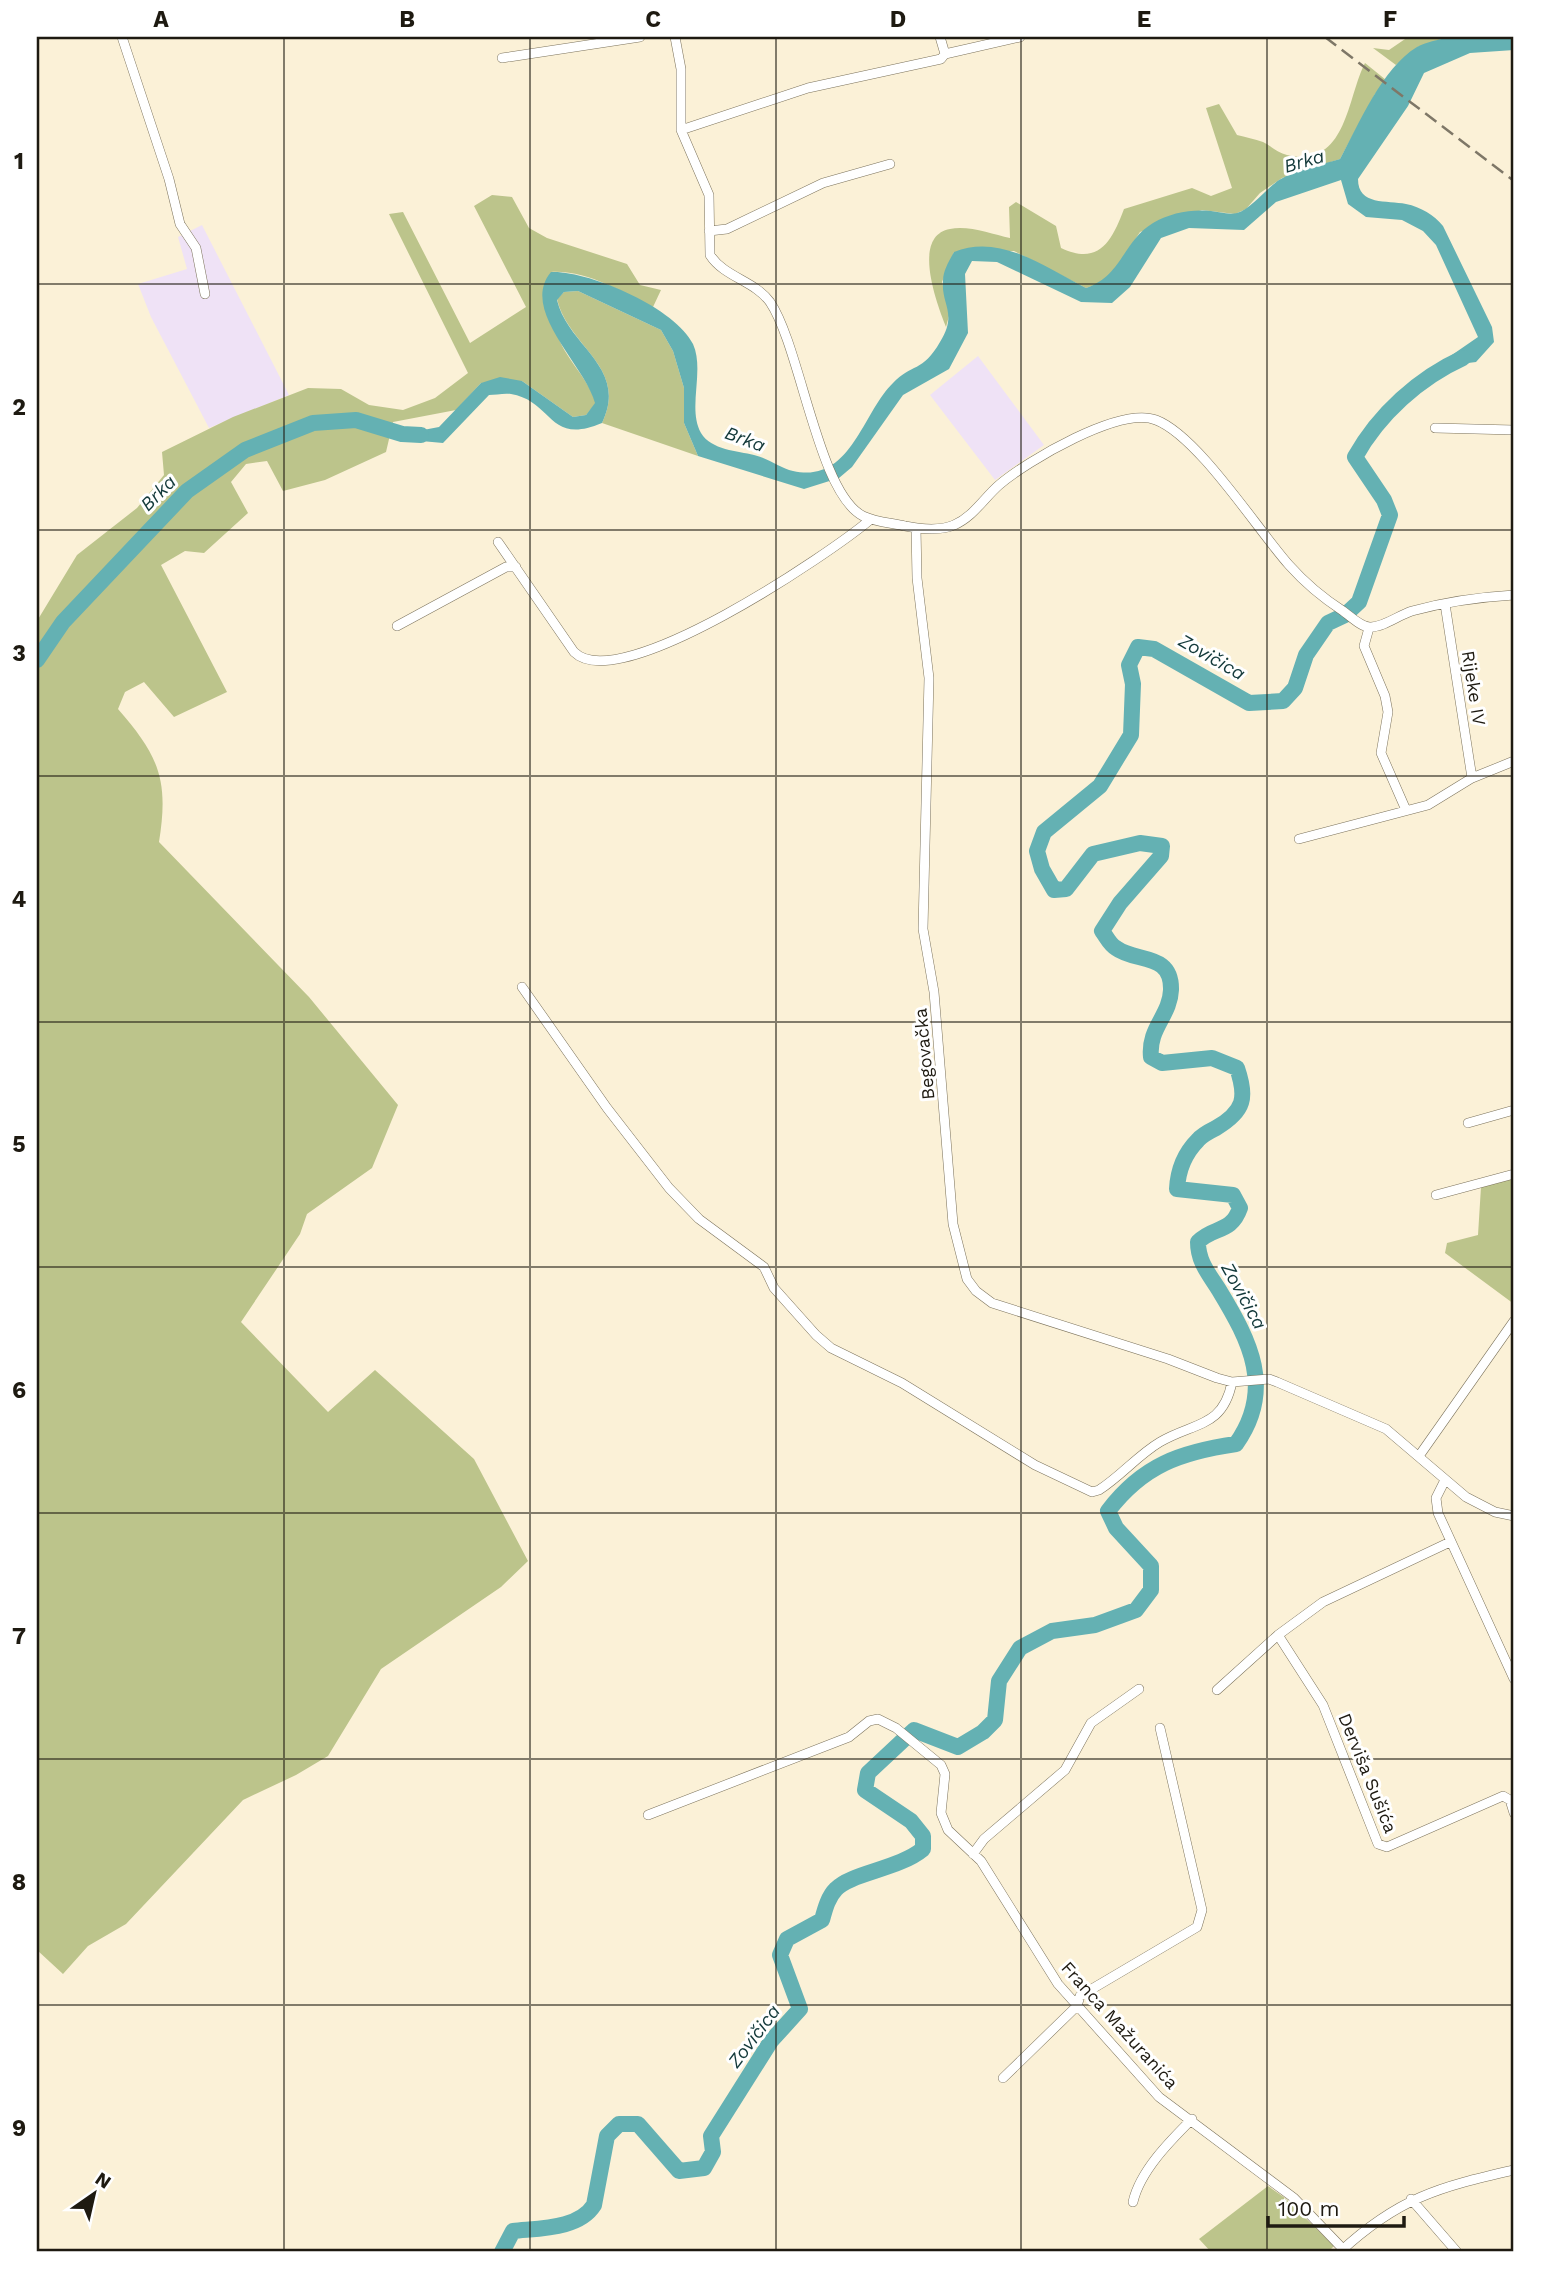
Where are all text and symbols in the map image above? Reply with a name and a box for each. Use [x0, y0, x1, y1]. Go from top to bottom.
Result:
text: A [153, 6, 169, 33]
text: B [399, 6, 415, 33]
text: C [645, 6, 661, 33]
text: D [890, 6, 906, 33]
text: E [1137, 6, 1151, 33]
text: F [1383, 6, 1397, 33]
water label: Brka [1281, 144, 1327, 178]
text: 1 [14, 148, 24, 175]
text: 2 [12, 394, 26, 421]
water label: Brka [722, 421, 769, 457]
water label: Brka [135, 470, 181, 516]
water label: Zovičica [1174, 628, 1250, 685]
text: 3 [12, 640, 26, 667]
street label: Rijeke IV [1458, 649, 1490, 727]
text: 4 [12, 886, 27, 913]
street label: Begovačka [910, 1007, 938, 1101]
text: 5 [12, 1131, 26, 1158]
water label: Zovičica [1216, 1258, 1272, 1334]
text: 6 [12, 1377, 26, 1404]
text: 7 [12, 1623, 26, 1650]
street label: Derviša Sušića [1334, 1710, 1402, 1836]
text: 8 [12, 1869, 26, 1896]
street label: Franca Mažuranića [1057, 1957, 1183, 2093]
water label: Zovičica [722, 2000, 785, 2073]
text: 9 [12, 2115, 26, 2142]
north arrow [60, 2160, 130, 2230]
text: N [91, 2167, 115, 2194]
scale bar [1268, 2184, 1404, 2228]
text: 100 m [1278, 2196, 1340, 2221]

